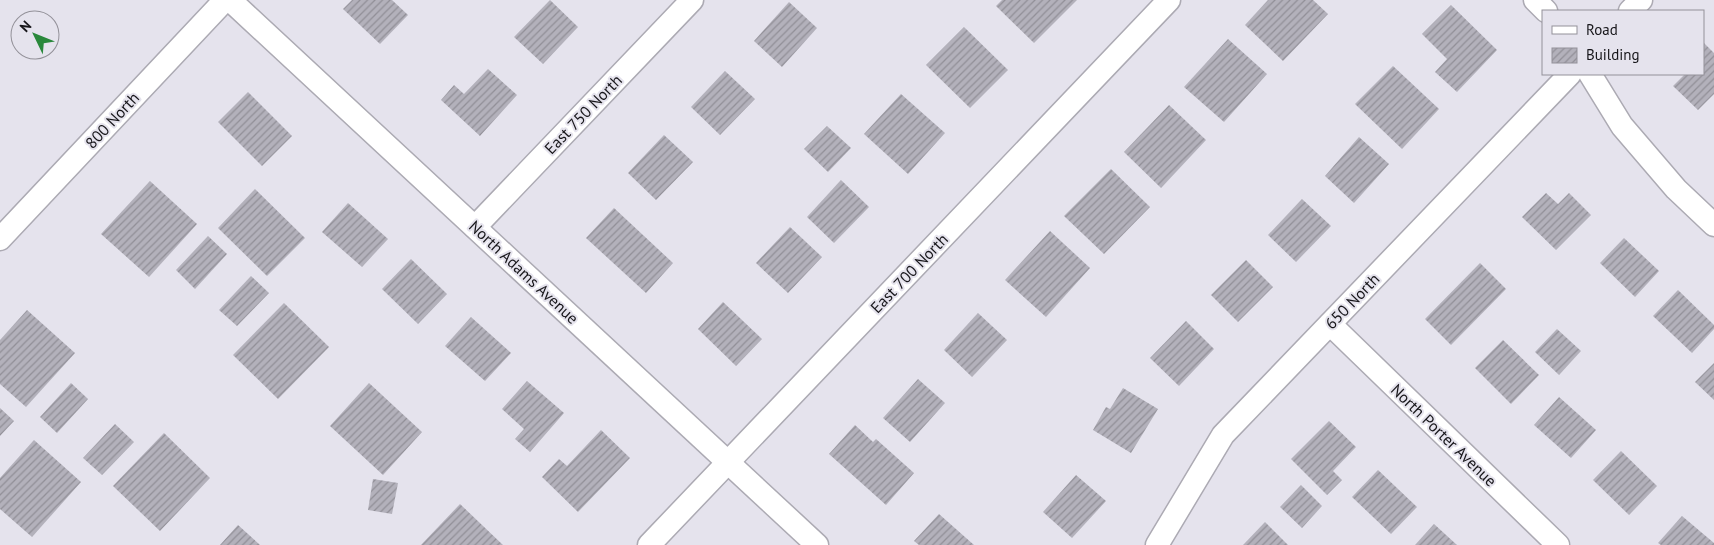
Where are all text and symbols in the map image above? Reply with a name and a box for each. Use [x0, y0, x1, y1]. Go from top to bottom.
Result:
north arrow [10, 10, 60, 60]
legend [1542, 10, 1704, 75]
text: N [16, 17, 35, 36]
text: Road [1586, 20, 1618, 39]
text: Building [1586, 45, 1640, 64]
street label: East 750 North [540, 70, 626, 158]
street label: 800 North [81, 88, 143, 152]
street label: North Adams Avenue [465, 216, 583, 328]
street label: East 700 North [866, 229, 952, 317]
street label: 650 North [1321, 269, 1383, 333]
street label: North Porter Avenue [1387, 379, 1501, 491]

